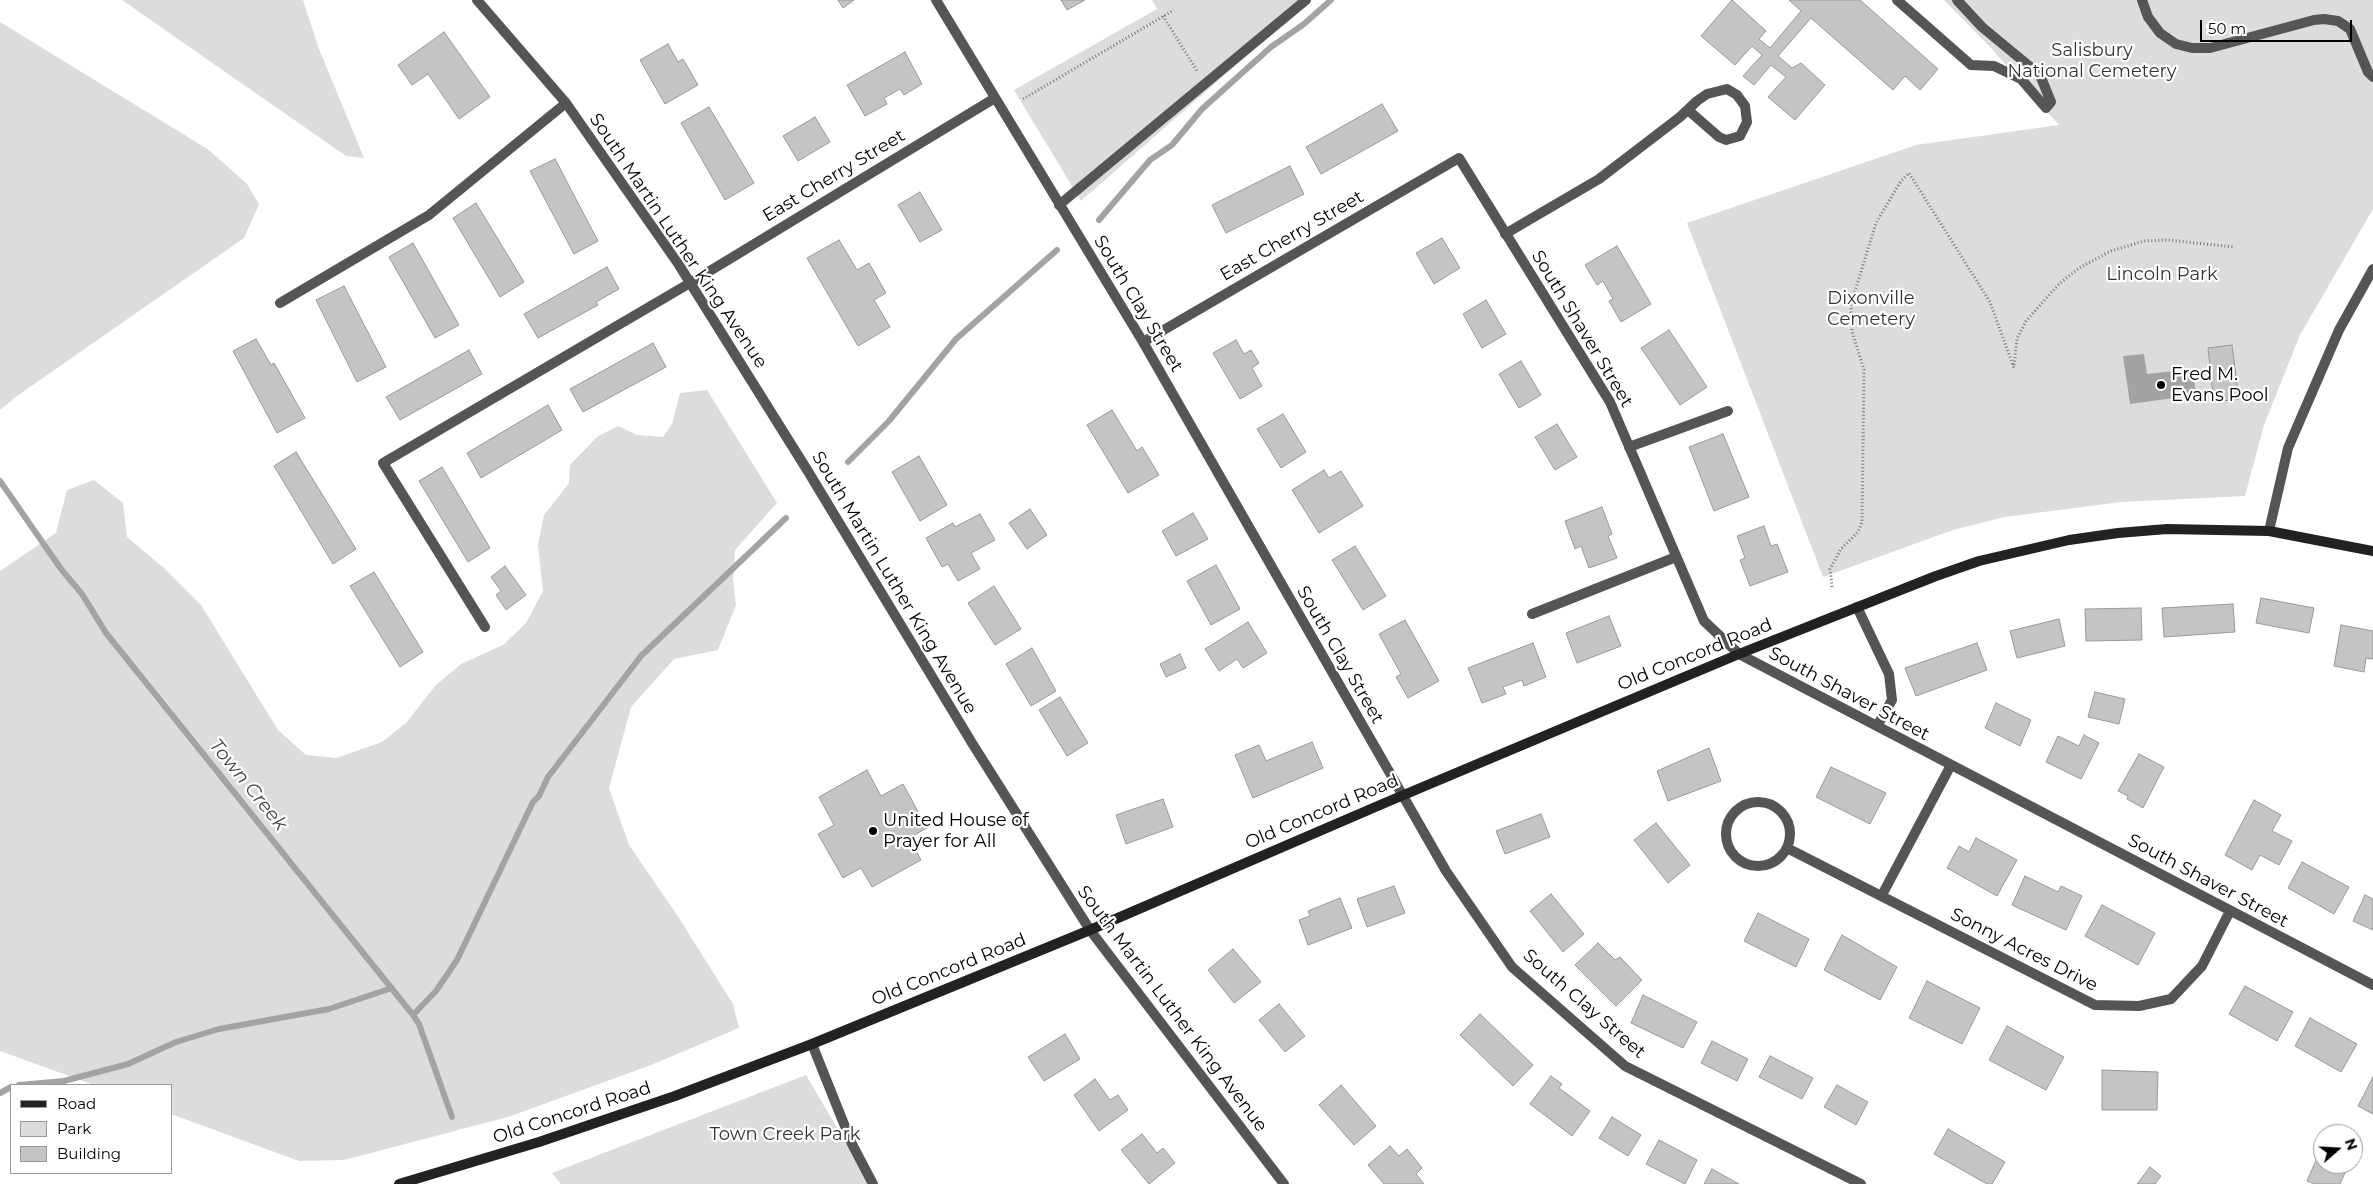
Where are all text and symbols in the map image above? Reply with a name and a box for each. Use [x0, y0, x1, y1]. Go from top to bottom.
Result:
scale bar [2203, 10, 2356, 42]
text: 50 m [2208, 19, 2246, 38]
park label: Salisbury National Cemetery [2008, 40, 2176, 82]
street label: South Martin Luther King Avenue [584, 110, 772, 372]
street label: East Cherry Street [759, 125, 909, 227]
street label: East Cherry Street [1216, 186, 1368, 286]
street label: South Clay Street [1089, 232, 1187, 376]
street label: South Shaver Street [1527, 247, 1637, 411]
park label: Lincoln Park [2106, 264, 2218, 286]
park label: Dixonville Cemetery [1827, 288, 1915, 330]
place label: Fred M. Evans Pool [2171, 364, 2269, 406]
marker: Fred M. Evans Pool [2155, 379, 2167, 391]
street label: South Martin Luther King Avenue [807, 448, 981, 718]
street label: South Clay Street [1292, 582, 1388, 728]
street label: Old Concord Road [1615, 614, 1775, 696]
street label: South Shaver Street [1765, 642, 1933, 746]
water label: Town Creek [204, 735, 292, 835]
street label: Old Concord Road [1242, 770, 1402, 854]
place label: United House of Prayer for All [883, 810, 1029, 852]
marker: United House of Prayer for All [867, 825, 879, 837]
street label: South Shaver Street [2124, 829, 2292, 933]
street label: South Martin Luther King Avenue [1072, 882, 1272, 1136]
street label: Sonny Acres Drive [1947, 904, 2101, 996]
street label: Old Concord Road [869, 929, 1029, 1011]
street label: South Clay Street [1518, 945, 1650, 1063]
street label: Old Concord Road [490, 1077, 654, 1149]
legend [10, 1084, 172, 1174]
text: Road [57, 1094, 96, 1113]
text: Park [57, 1119, 91, 1138]
park label: Town Creek Park [709, 1124, 861, 1146]
north arrow [2313, 1124, 2363, 1174]
text: N [2341, 1136, 2362, 1153]
text: Building [57, 1144, 121, 1163]

